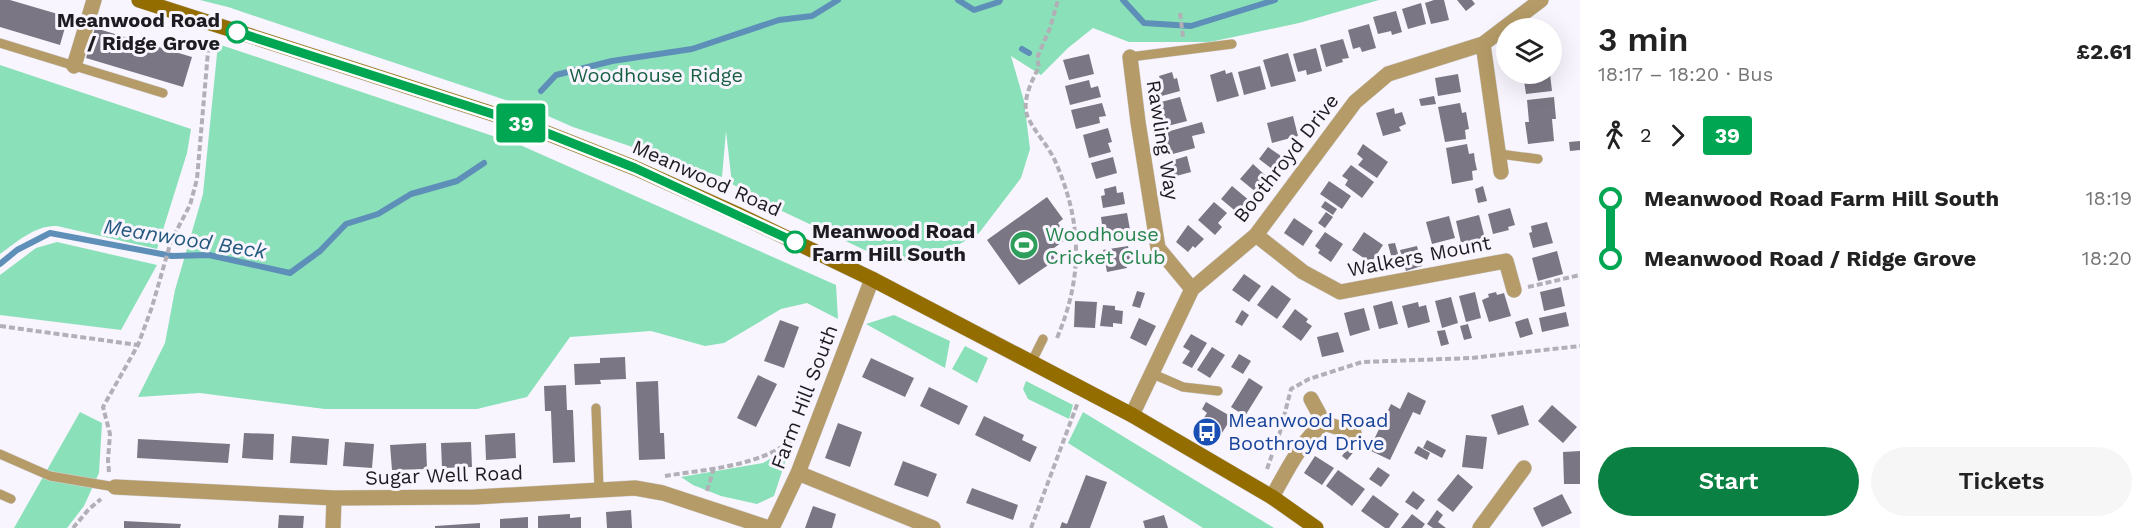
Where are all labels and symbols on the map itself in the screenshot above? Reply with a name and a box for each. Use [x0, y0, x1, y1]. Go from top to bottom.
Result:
place label: Meanwood Road / Ridge Grove [57, 8, 220, 55]
marker: Meanwood Road / Ridge Grove [226, 21, 248, 43]
park label: Woodhouse Ridge [569, 63, 743, 87]
street label: Rawling Way [1142, 78, 1184, 202]
street label: Boothroyd Drive [1228, 89, 1344, 227]
line badge: 39 [494, 104, 548, 142]
street label: Meanwood Road [629, 134, 785, 222]
water label: Meanwood Beck [102, 213, 269, 264]
place label: Meanwood Road Farm Hill South [812, 219, 975, 266]
place label: Woodhouse Cricket Club [1045, 222, 1166, 269]
sports icon: Woodhouse Cricket Club [1008, 229, 1040, 261]
street label: Walkers Mount [1345, 230, 1493, 282]
marker: Meanwood Road Farm Hill South [784, 231, 806, 253]
street label: Farm Hill South [765, 321, 843, 473]
place label: Meanwood Road Boothroyd Drive [1228, 408, 1389, 455]
bus stop icon: Meanwood Road Boothroyd Drive [1191, 416, 1223, 448]
street label: Sugar Well Road [364, 460, 524, 490]

